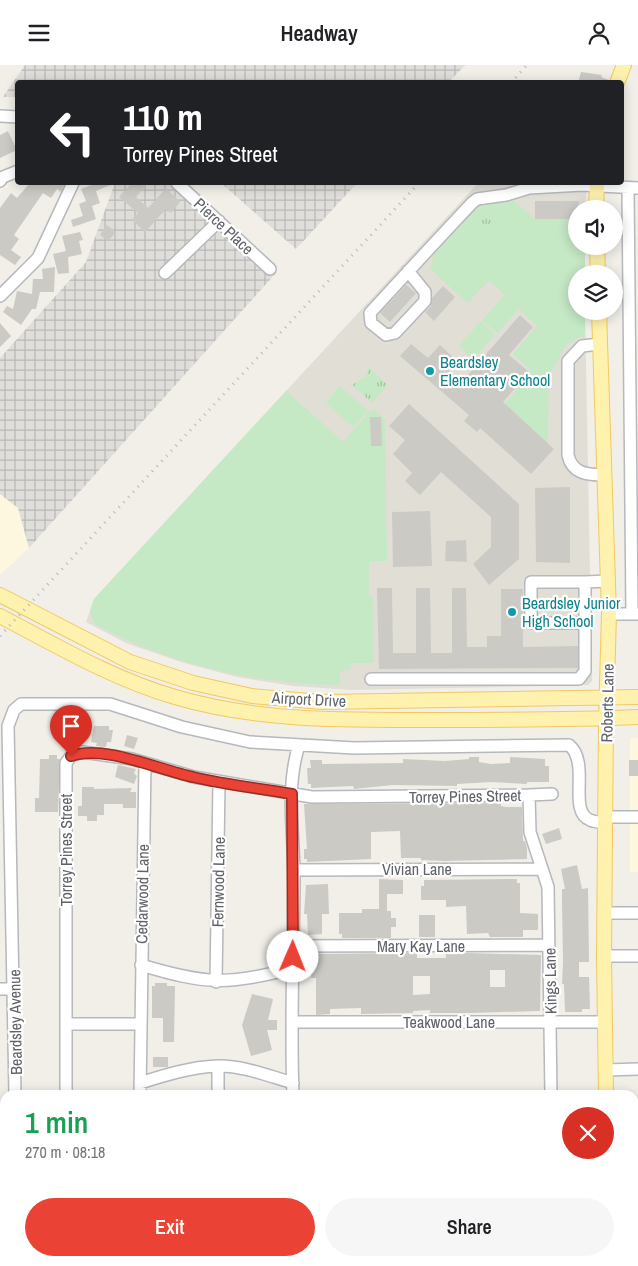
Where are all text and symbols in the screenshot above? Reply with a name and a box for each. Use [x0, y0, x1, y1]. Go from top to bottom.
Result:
text: Headway [280, 18, 358, 48]
icon: menu [25, 19, 53, 47]
icon: person [585, 19, 613, 47]
text: 110 m [123, 94, 203, 141]
icon: left [40, 100, 105, 165]
text: Torrey Pines Street [123, 139, 277, 169]
street label: Pierce Place [189, 193, 259, 259]
map controls [568, 200, 623, 320]
button: sound [568, 200, 623, 255]
button: layers [568, 265, 623, 320]
place label: Beardsley Elementary School [440, 351, 550, 391]
marker: Beardsley Elementary School [424, 365, 436, 377]
place label: Beardsley Junior High School [522, 592, 621, 632]
marker: Beardsley Junior High School [506, 606, 518, 618]
street label: Roberts Lane [595, 663, 619, 743]
street label: Airport Drive [270, 686, 347, 712]
pin [50, 705, 92, 756]
icon: arrive [57, 712, 85, 740]
street label: Torrey Pines Street [409, 784, 522, 808]
street label: Torrey Pines Street [55, 793, 77, 906]
street label: Fernwood Lane [206, 837, 230, 927]
street label: Cedarwood Lane [130, 844, 154, 944]
street label: Vivian Lane [382, 858, 452, 880]
position arrow [266, 930, 318, 982]
street label: Mary Kay Lane [377, 935, 465, 957]
street label: Kings Lane [538, 948, 562, 1014]
street label: Beardsley Avenue [3, 969, 27, 1075]
street label: Teakwood Lane [403, 1011, 495, 1033]
text: 1 min [25, 1102, 88, 1142]
button: close [562, 1107, 614, 1159]
text: 270 m · 08:18 [25, 1141, 105, 1163]
button: Exit [25, 1198, 315, 1256]
button: Share [325, 1198, 614, 1256]

